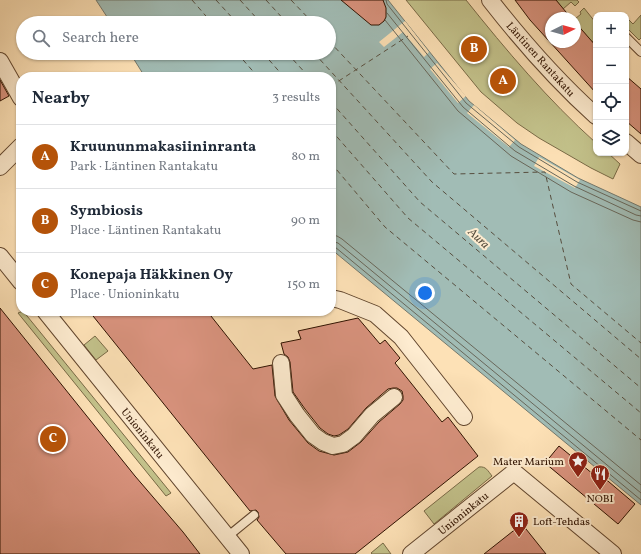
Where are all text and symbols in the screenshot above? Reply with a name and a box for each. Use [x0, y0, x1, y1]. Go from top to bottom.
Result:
north arrow [545, 12, 581, 48]
map controls [593, 12, 629, 156]
button: + [593, 12, 629, 48]
search box [16, 16, 336, 60]
street label: Läntinen Rantakatu [502, 19, 578, 101]
icon: search [30, 27, 52, 49]
text: Search here [62, 28, 139, 49]
pin: B [461, 34, 487, 64]
button: − [593, 48, 629, 84]
pin: A [490, 66, 516, 96]
button: locate [593, 84, 629, 120]
text: Nearby [32, 87, 90, 110]
text: 3 results [272, 89, 320, 107]
button: layers [593, 120, 629, 156]
text: Kruununmakasiininranta [70, 137, 256, 158]
text: A [40, 148, 50, 166]
text: 80 m [291, 148, 320, 166]
text: Park · Läntinen Rantakatu [70, 158, 218, 176]
text: Symbiosis [70, 201, 143, 222]
text: B [41, 212, 49, 230]
text: 90 m [291, 212, 320, 230]
text: Place · Läntinen Rantakatu [70, 222, 221, 240]
water label: Aura [463, 224, 493, 253]
text: Konepaja Häkkinen Oy [70, 265, 233, 286]
text: C [41, 276, 49, 294]
text: 150 m [287, 276, 320, 294]
your location [415, 283, 435, 303]
text: Place · Unioninkatu [70, 286, 180, 304]
street label: Unioninkatu [117, 406, 167, 462]
pin: C [40, 424, 66, 454]
place icon: Mater Marium [567, 450, 589, 478]
place label: Mater Marium [493, 455, 564, 470]
restaurant icon: NOBI [589, 463, 611, 491]
street label: Unioninkatu [436, 489, 492, 539]
place label: NOBI [587, 492, 614, 507]
building icon: Loft-Tehdas [508, 510, 530, 538]
place label: Loft-Tehdas [533, 515, 590, 530]

